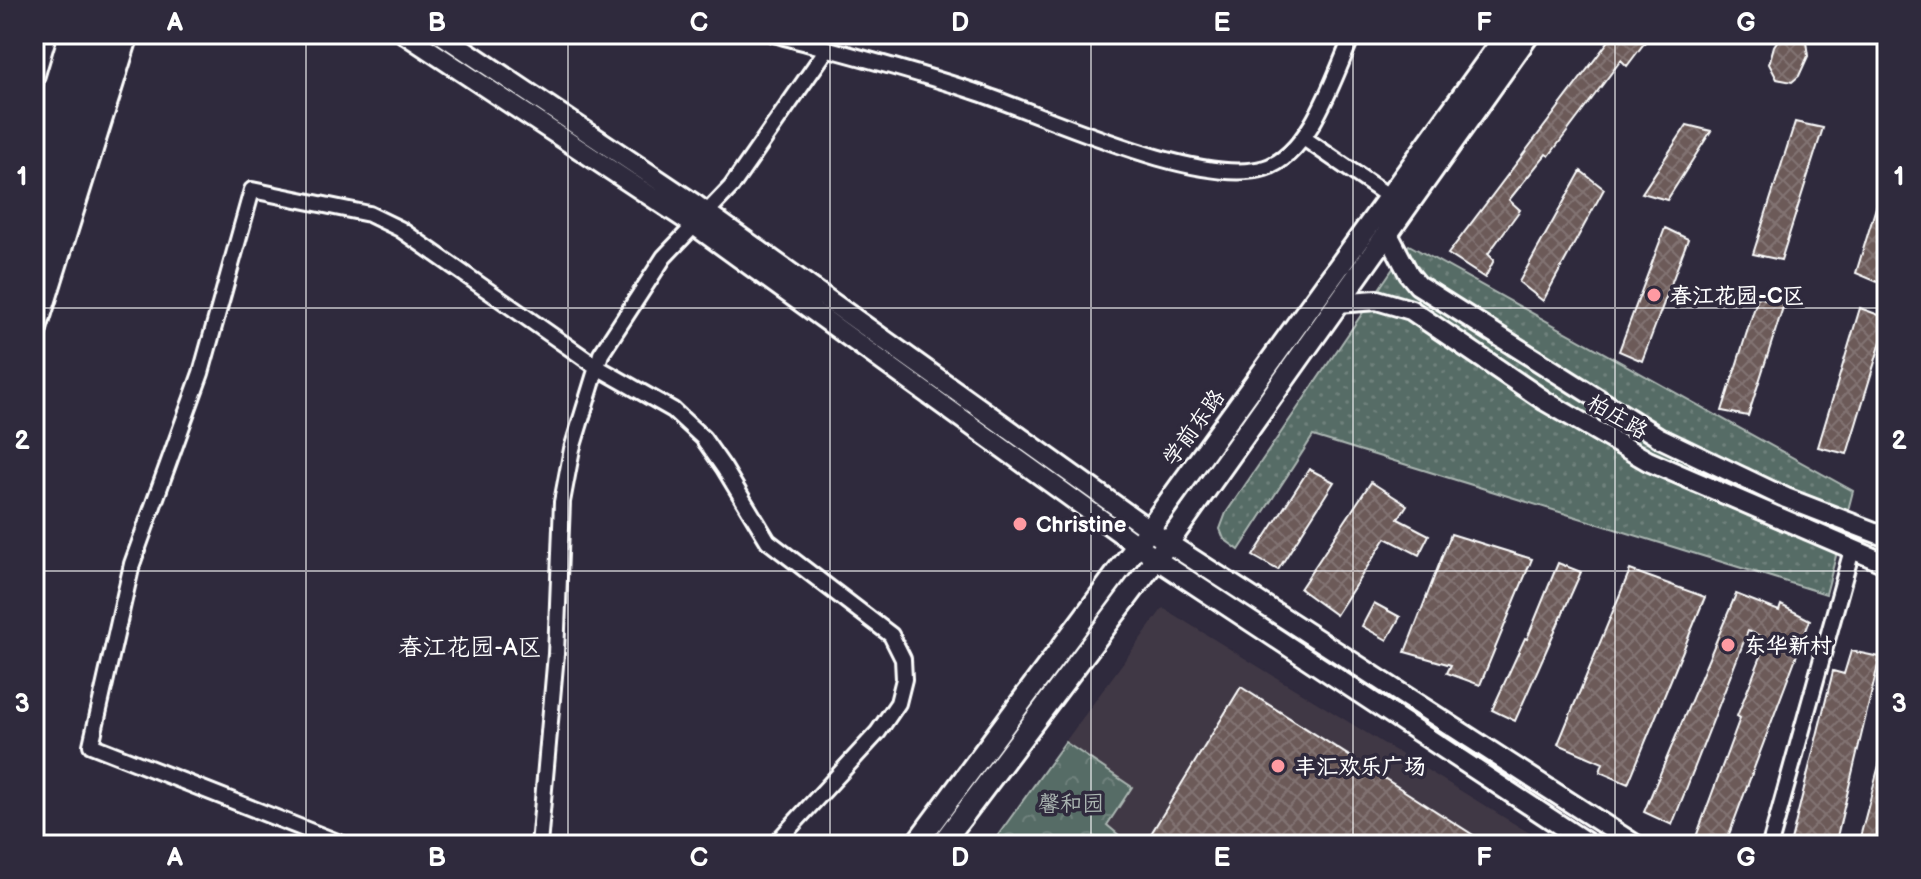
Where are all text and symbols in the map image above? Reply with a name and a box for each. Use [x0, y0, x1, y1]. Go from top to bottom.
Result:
text: A [166, 8, 183, 39]
text: B [428, 8, 446, 39]
text: C [690, 8, 708, 39]
text: D [951, 8, 969, 39]
text: E [1214, 8, 1231, 39]
text: F [1476, 8, 1492, 39]
text: G [1736, 8, 1756, 39]
text: 1 [17, 162, 27, 193]
text: 1 [1894, 162, 1904, 193]
place label: 春江花园-C区 [1670, 283, 1805, 310]
marker: 春江花园-C区 [1645, 286, 1663, 304]
street label: 学前东路 [1157, 384, 1231, 471]
street label: 柏庄路 [1582, 389, 1653, 445]
text: 2 [14, 426, 30, 457]
text: 2 [1891, 426, 1907, 457]
place label: Christine [1036, 512, 1126, 539]
marker: Christine [1011, 515, 1029, 533]
district label: 春江花园-A区 [398, 633, 542, 662]
place label: 东华新村 [1744, 633, 1832, 660]
marker: 东华新村 [1719, 636, 1737, 654]
text: 3 [14, 689, 30, 720]
text: 3 [1891, 689, 1907, 720]
place label: 丰汇欢乐广场 [1294, 754, 1426, 781]
marker: 丰汇欢乐广场 [1269, 757, 1287, 775]
park label: 馨和园 [1038, 791, 1104, 818]
text: A [166, 843, 183, 874]
text: B [428, 843, 446, 874]
text: C [690, 843, 708, 874]
text: D [951, 843, 969, 874]
text: E [1214, 843, 1231, 874]
text: F [1476, 843, 1492, 874]
text: G [1736, 843, 1756, 874]

